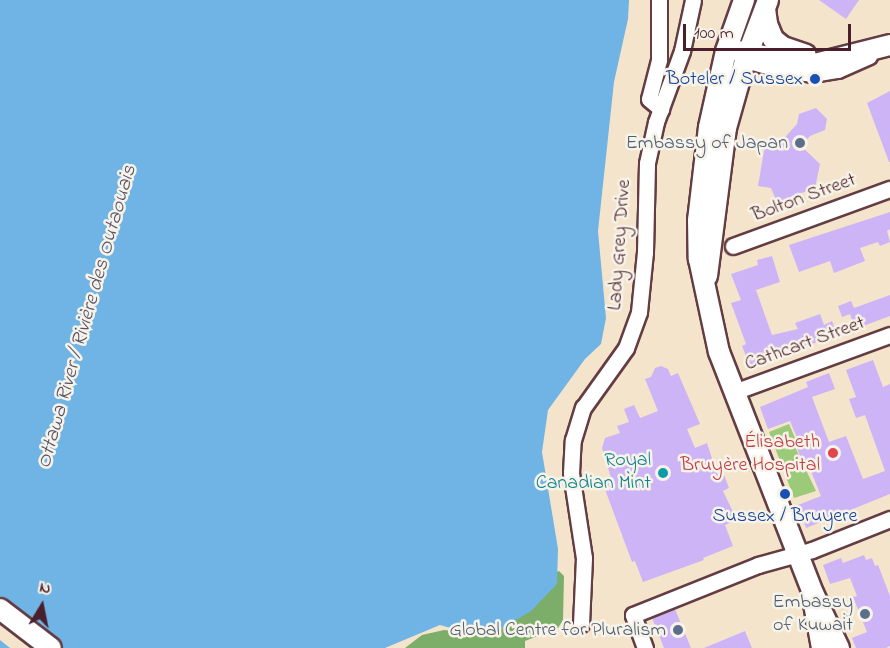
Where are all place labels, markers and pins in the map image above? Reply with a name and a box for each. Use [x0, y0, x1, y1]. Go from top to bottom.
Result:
place label: Boteler / Sussex [666, 67, 803, 91]
marker: Boteler / Sussex [808, 72, 822, 86]
place label: Embassy of Japan [626, 131, 788, 155]
marker: Embassy of Japan [793, 136, 807, 150]
place label: Élisabeth Bruyère Hospital [681, 430, 820, 477]
marker: Élisabeth Bruyère Hospital [824, 444, 842, 462]
place label: Royal Canadian Mint [536, 449, 651, 496]
marker: Royal Canadian Mint [656, 466, 670, 480]
marker: Sussex / Bruyere [778, 487, 792, 501]
place label: Sussex / Bruyere [713, 504, 857, 528]
place label: Embassy of Kuwait [773, 590, 853, 637]
marker: Embassy of Kuwait [858, 607, 872, 621]
place label: Global Centre for Pluralism [449, 618, 666, 642]
marker: Global Centre for Pluralism [671, 623, 685, 637]

